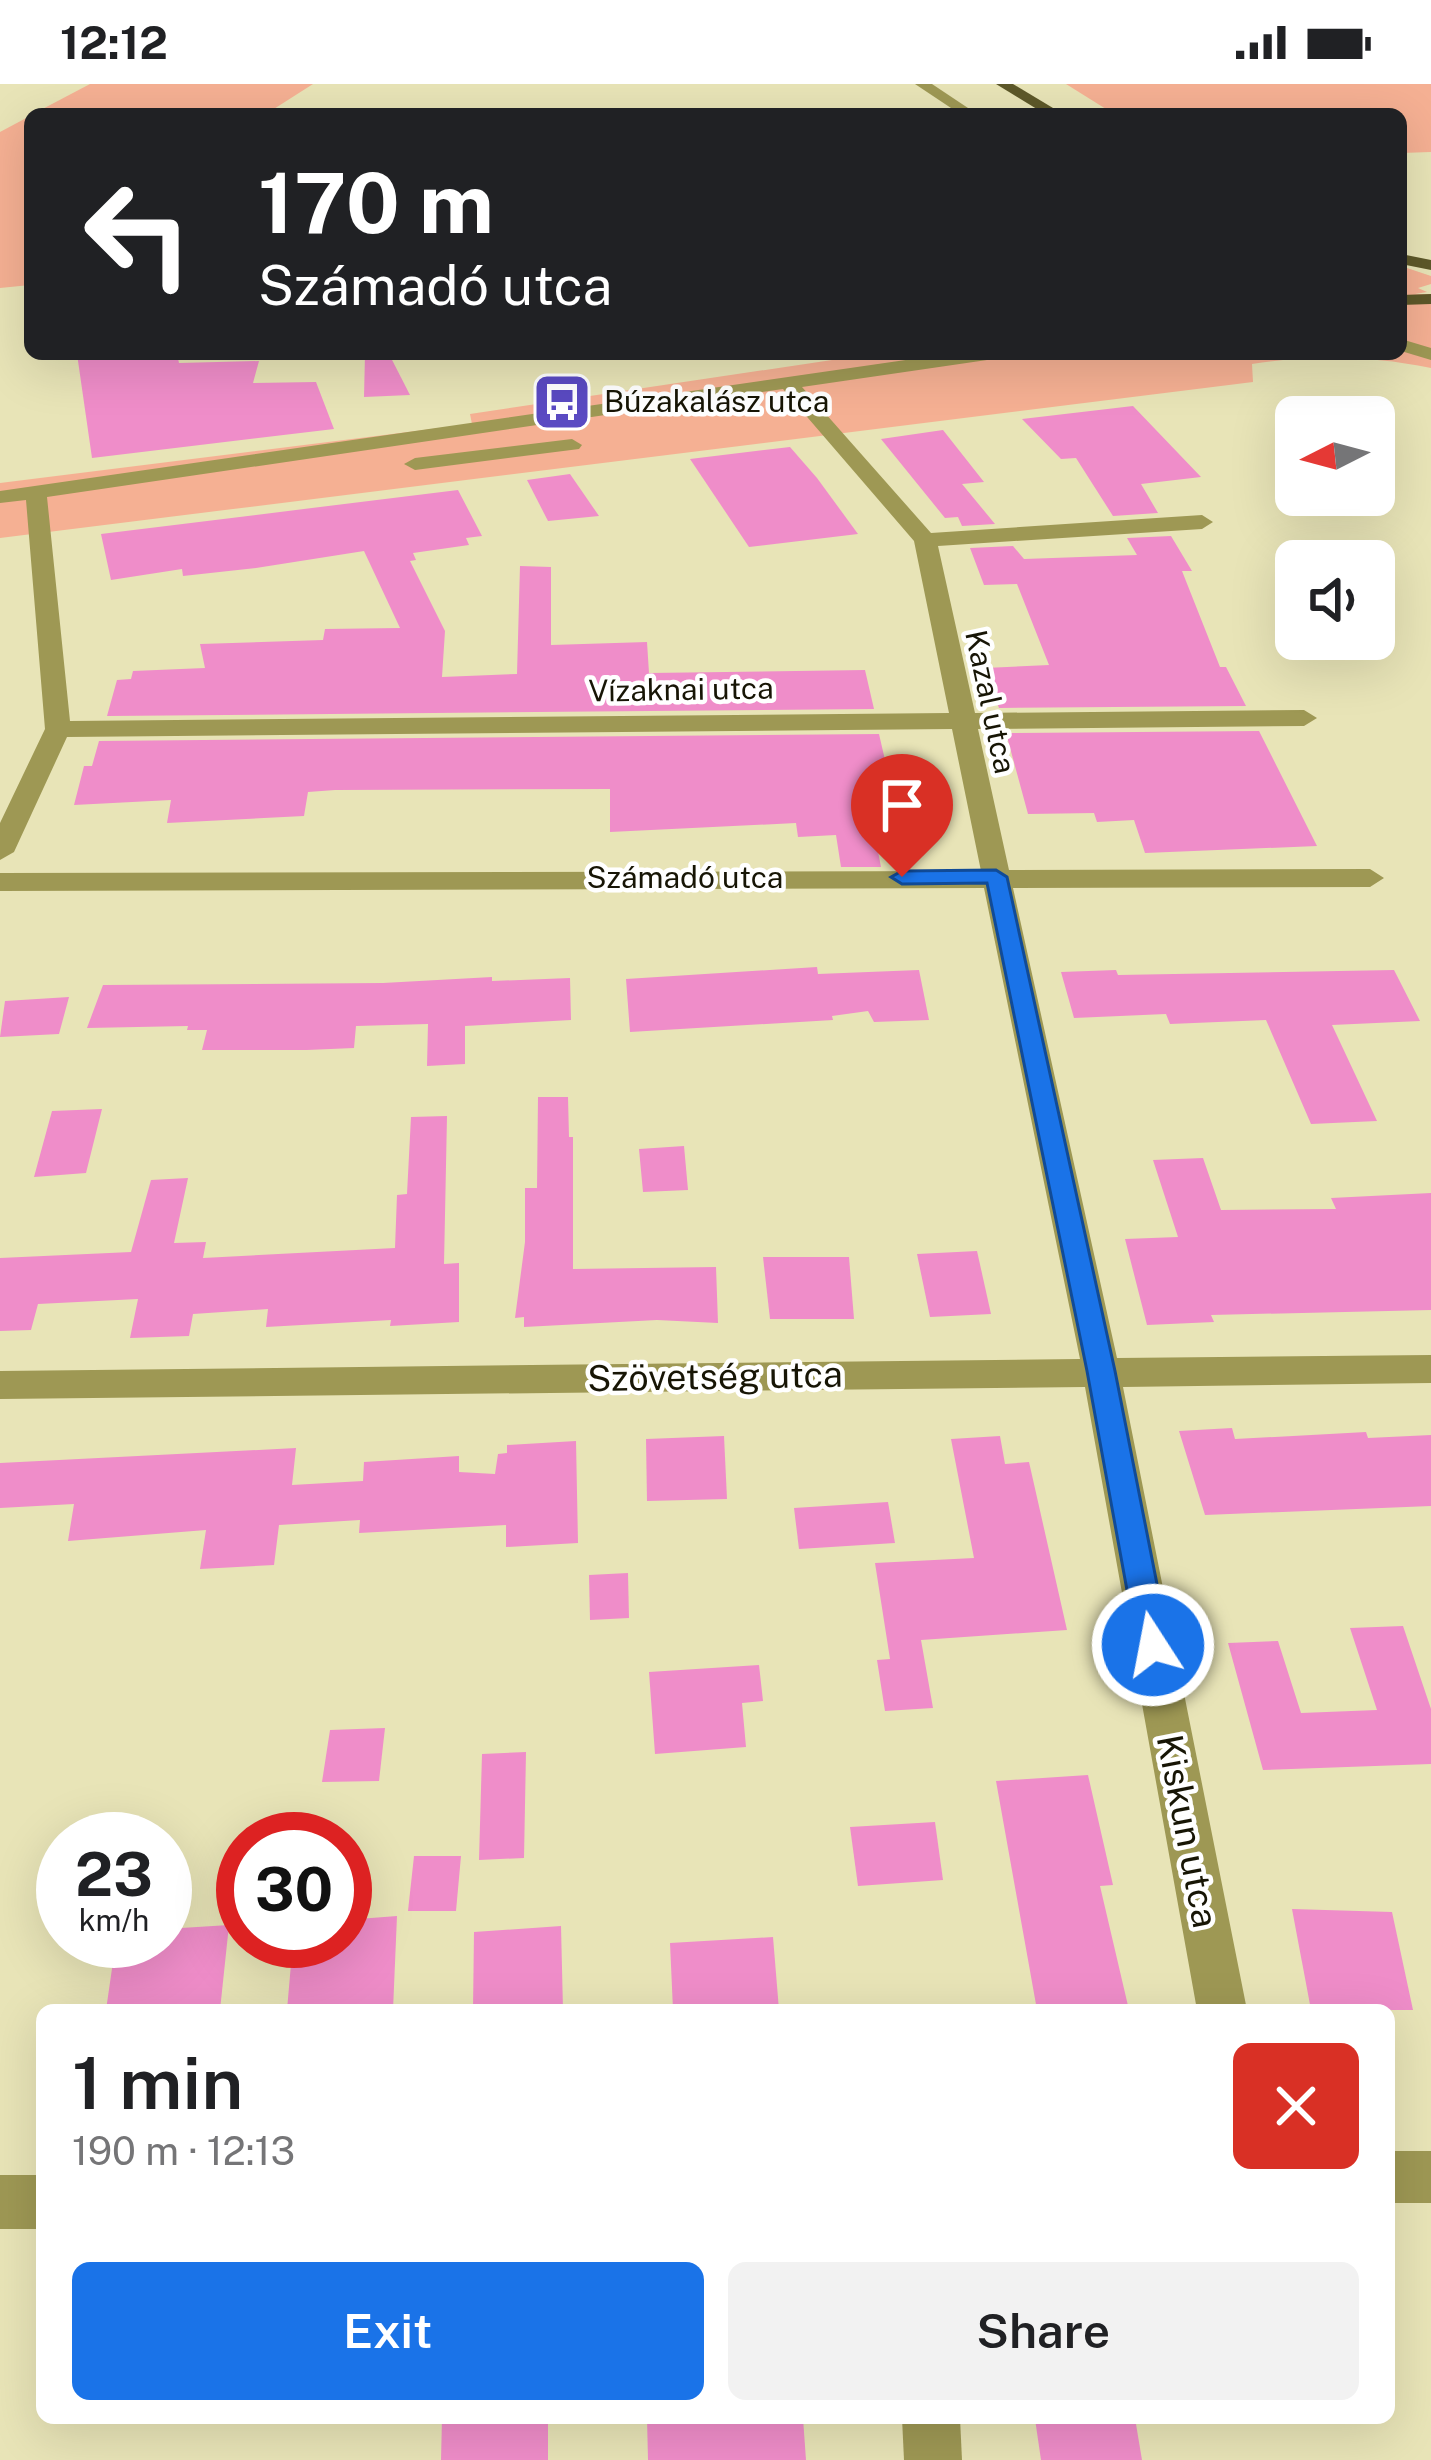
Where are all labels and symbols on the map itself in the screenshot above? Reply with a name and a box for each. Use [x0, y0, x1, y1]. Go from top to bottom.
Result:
bus stop icon: Búzakalász utca [531, 371, 593, 433]
place label: Búzakalász utca [604, 383, 829, 419]
north arrow [1275, 396, 1395, 516]
street label: Kazal utca [958, 627, 1024, 777]
street label: Vízaknai utca [588, 669, 774, 709]
pin [851, 754, 953, 877]
street label: Számadó utca [587, 859, 783, 895]
street label: Szövetség utca [587, 1353, 843, 1399]
position arrow [1090, 1582, 1216, 1708]
street label: Kiskun utca [1149, 1731, 1227, 1931]
speed limit sign: 30 [216, 1812, 372, 1968]

